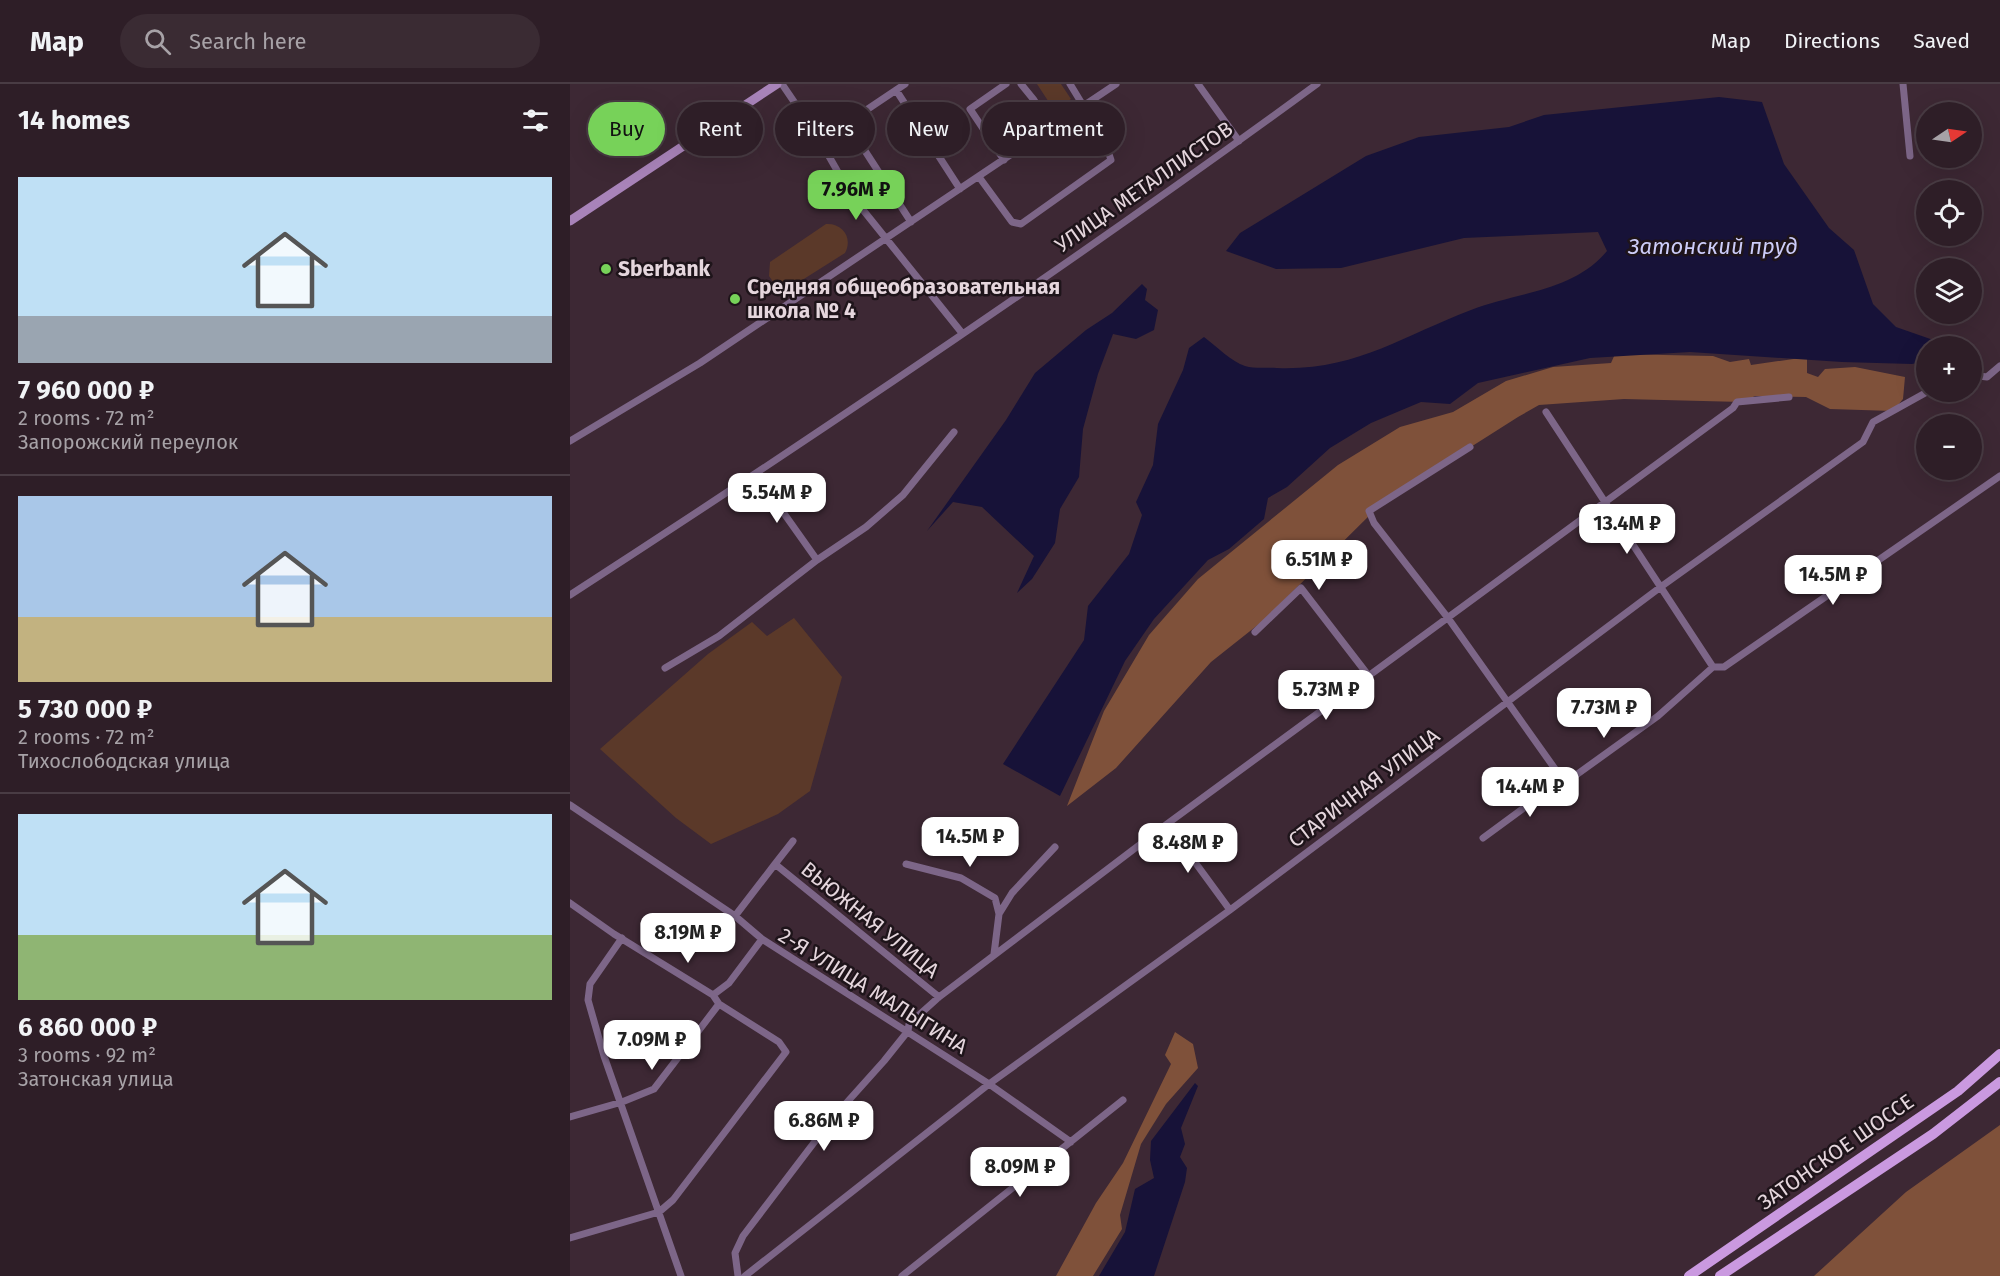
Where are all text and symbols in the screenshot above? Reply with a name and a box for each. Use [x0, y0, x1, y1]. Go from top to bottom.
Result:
search box [120, 14, 540, 68]
text: Map [30, 25, 84, 58]
icon: search [141, 25, 174, 58]
text: Search here [189, 28, 307, 55]
text: Map [1711, 28, 1751, 54]
text: Directions [1784, 28, 1880, 54]
text: Saved [1913, 28, 1970, 54]
chip: Buy [588, 102, 665, 156]
chip: Rent [677, 102, 763, 156]
chip: Filters [775, 102, 875, 156]
chip: New [887, 102, 970, 156]
chip: Apartment [982, 102, 1125, 156]
north arrow [1916, 102, 1982, 168]
map controls [1916, 102, 1982, 480]
icon: filters [519, 104, 552, 137]
text: 14 homes [18, 105, 130, 136]
street label: УЛИЦА МЕТАЛЛИСТОВ [1050, 116, 1238, 258]
pin: 7.96M ₽ [801, 170, 911, 221]
text: 7.96M ₽ [822, 177, 890, 201]
button: locate [1916, 180, 1982, 246]
icon: home [231, 216, 339, 324]
water label: Затонский пруд [1627, 233, 1798, 260]
place label: Sberbank [618, 256, 711, 282]
button: layers [1916, 258, 1982, 324]
marker: Sberbank [599, 262, 613, 276]
place label: Средняя общеобразовательная школа № 4 [747, 274, 1060, 324]
marker: Средняя общеобразовательная школа № 4 [728, 292, 742, 306]
button: + [1916, 336, 1982, 402]
text: 7 960 000 ₽ [18, 375, 154, 406]
text: 2 rooms · 72 m² [18, 406, 154, 430]
button: − [1916, 414, 1982, 480]
text: Запорожский переулок [18, 430, 238, 454]
pin: 5.54M ₽ [722, 473, 832, 524]
text: 5.54M ₽ [742, 480, 812, 504]
pin: 13.4M ₽ [1572, 504, 1682, 555]
text: 13.4M ₽ [1593, 511, 1661, 535]
icon: home [231, 535, 339, 643]
pin: 6.51M ₽ [1264, 540, 1374, 591]
text: 6.51M ₽ [1285, 547, 1353, 571]
pin: 14.5M ₽ [1778, 555, 1888, 606]
text: 14.5M ₽ [1799, 562, 1867, 586]
pin: 5.73M ₽ [1271, 670, 1381, 721]
text: 5.73M ₽ [1292, 677, 1360, 701]
pin: 7.73M ₽ [1549, 688, 1659, 739]
text: 5 730 000 ₽ [18, 694, 152, 725]
text: 7.73M ₽ [1571, 695, 1637, 719]
street label: СТАРИЧНАЯ УЛИЦА [1283, 723, 1445, 853]
text: 2 rooms · 72 m² [18, 725, 154, 749]
text: Тихослободская улица [18, 749, 230, 773]
pin: 14.4M ₽ [1475, 767, 1585, 818]
text: 14.4M ₽ [1496, 774, 1564, 798]
pin: 14.5M ₽ [915, 817, 1025, 868]
pin: 8.48M ₽ [1133, 823, 1243, 874]
text: 14.5M ₽ [936, 824, 1004, 848]
text: 8.48M ₽ [1152, 830, 1224, 854]
icon: home [231, 853, 339, 961]
street label: ВЬЮЖНАЯ УЛИЦА [796, 856, 944, 984]
pin: 8.19M ₽ [633, 913, 743, 964]
text: 8.19M ₽ [654, 920, 722, 944]
street label: 2-Я УЛИЦА МАЛЫГИНА [774, 922, 972, 1060]
text: 6 860 000 ₽ [18, 1012, 157, 1043]
pin: 7.09M ₽ [597, 1020, 707, 1071]
text: 7.09M ₽ [618, 1027, 686, 1051]
text: 3 rooms · 92 m² [18, 1043, 156, 1067]
text: Затонская улица [18, 1067, 174, 1091]
street label: ЗАТОНСКОЕ ШОССЕ [1753, 1089, 1919, 1215]
pin: 6.86M ₽ [769, 1101, 879, 1152]
text: 6.86M ₽ [788, 1108, 860, 1132]
pin: 8.09M ₽ [965, 1147, 1075, 1198]
text: 8.09M ₽ [984, 1154, 1056, 1178]

